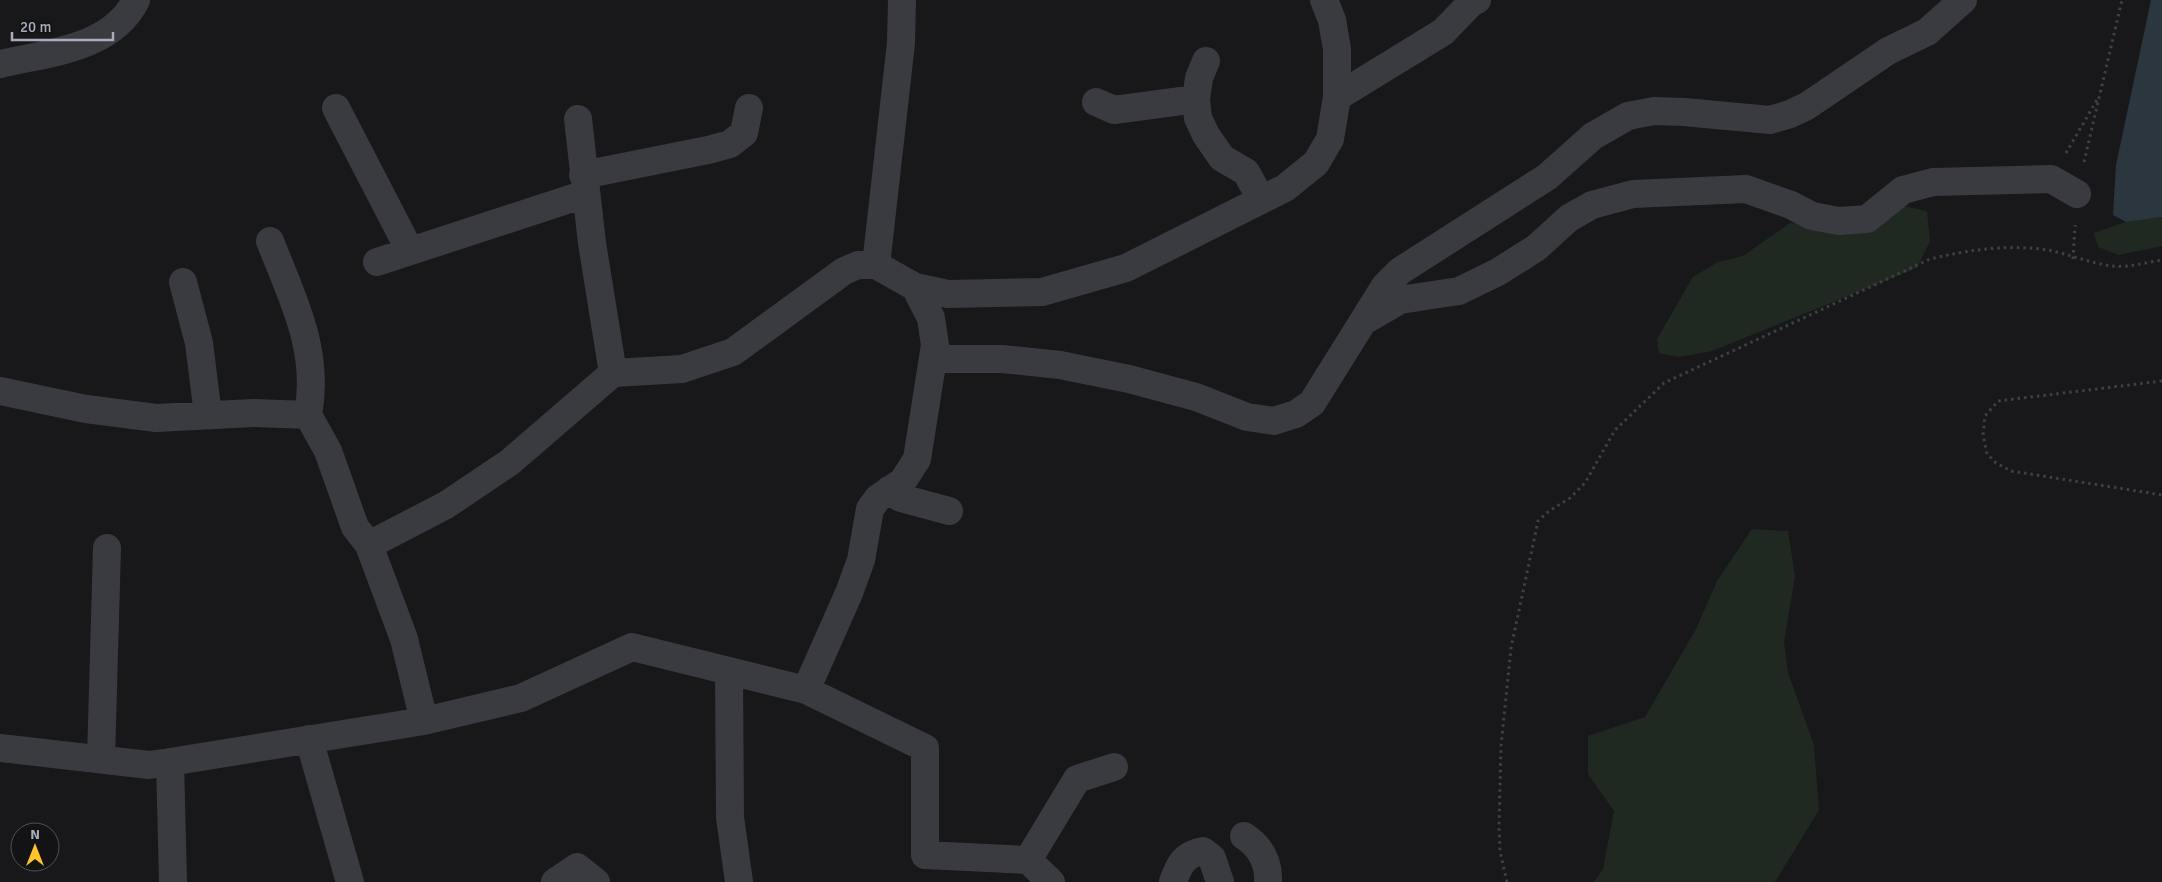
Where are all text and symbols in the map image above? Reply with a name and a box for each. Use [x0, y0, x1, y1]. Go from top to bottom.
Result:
scale bar [12, 10, 114, 42]
text: 20 m [20, 18, 51, 36]
north arrow [10, 822, 60, 872]
text: N [30, 826, 40, 843]

